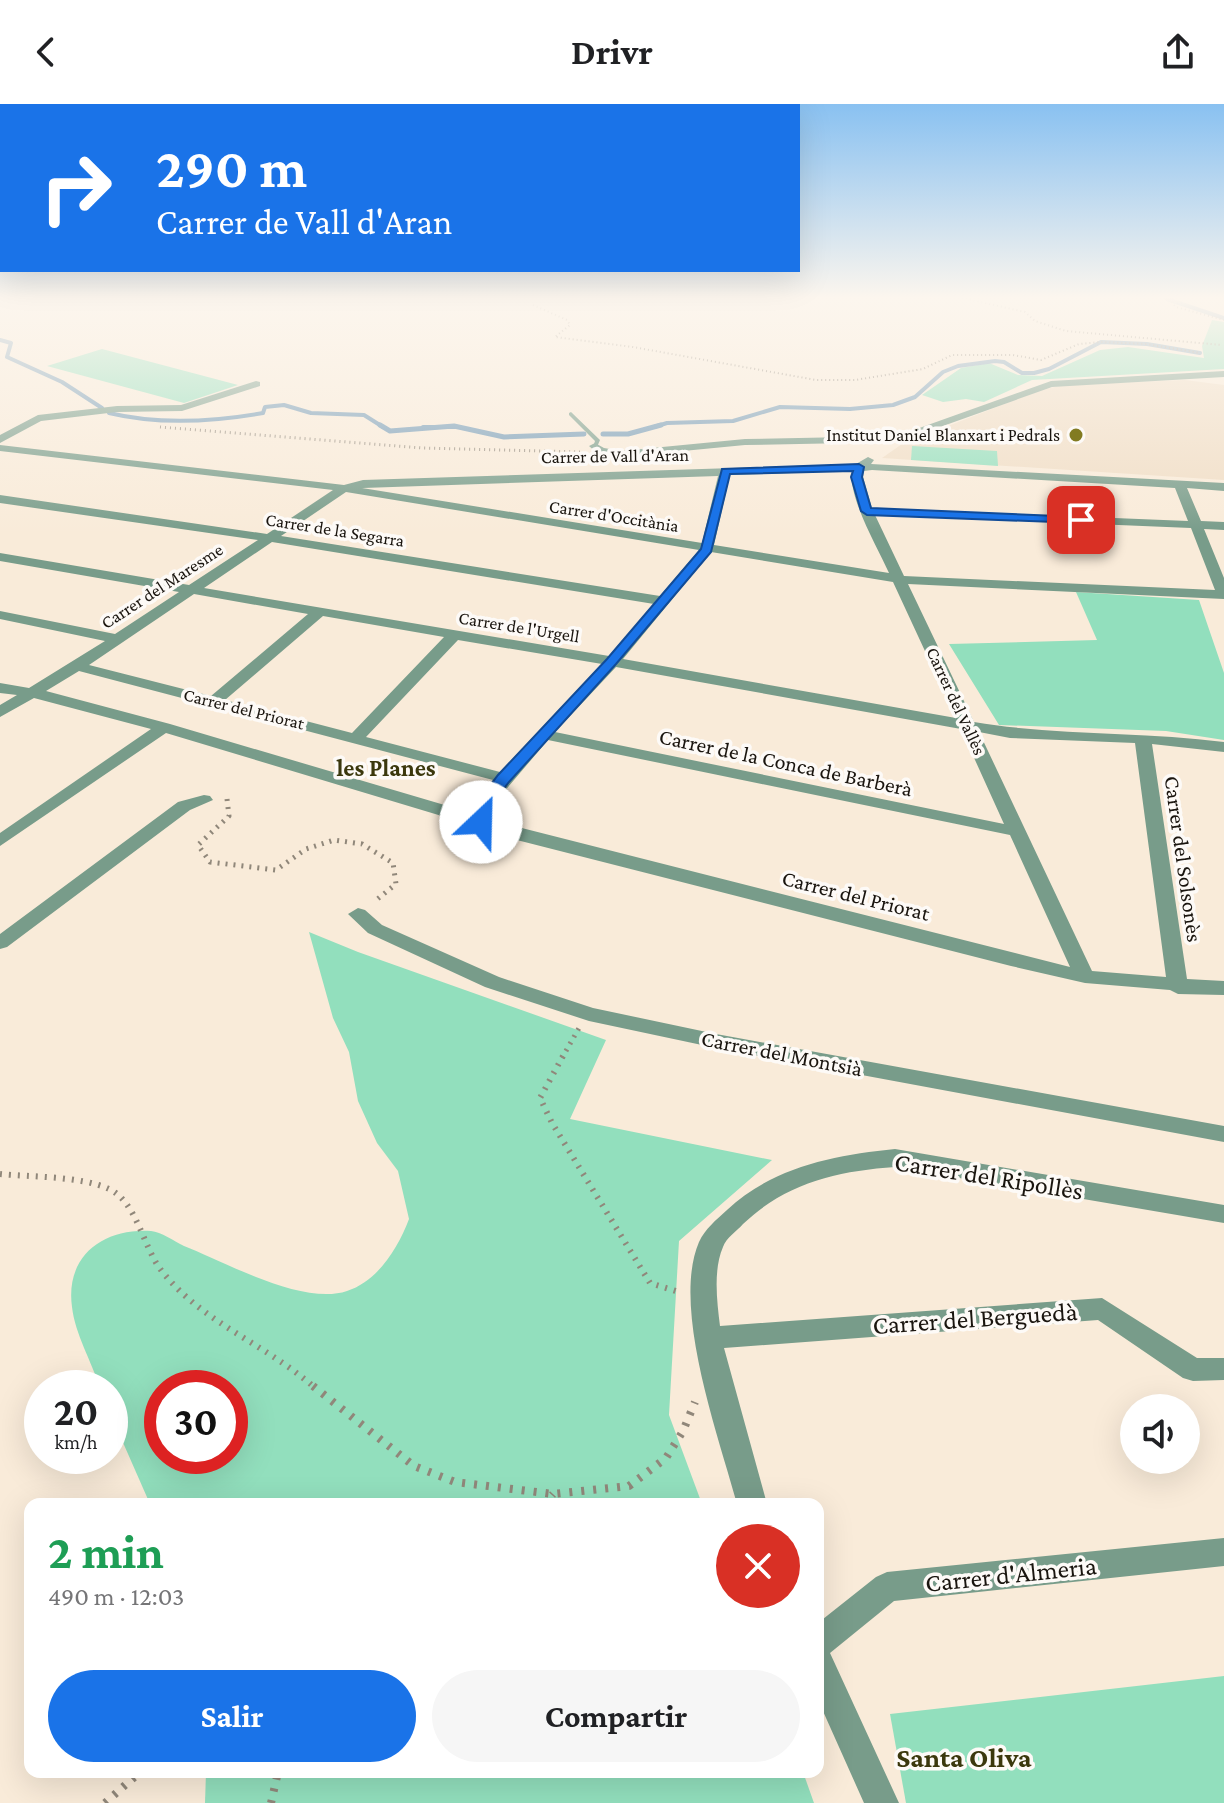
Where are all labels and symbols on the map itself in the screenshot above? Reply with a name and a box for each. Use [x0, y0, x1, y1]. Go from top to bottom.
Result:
place label: Institut Daniel Blanxart i Pedrals [826, 425, 1060, 445]
marker: Institut Daniel Blanxart i Pedrals [1067, 426, 1085, 444]
street label: Carrer de Vall d'Aran [541, 445, 690, 467]
pin [1047, 486, 1115, 554]
street label: Carrer d'Occitània [548, 496, 680, 536]
street label: Carrer de la Segarra [264, 509, 406, 551]
street label: Carrer del Maresme [97, 539, 227, 633]
street label: Carrer de l'Urgell [457, 608, 581, 646]
street label: Carrer del Vallès [922, 644, 990, 758]
street label: Carrer del Priorat [181, 684, 308, 734]
street label: Carrer de la Conca de Barberà [657, 723, 915, 802]
district label: les Planes [336, 754, 436, 781]
street label: Carrer del Solsonès [1159, 774, 1208, 944]
position arrow [439, 780, 523, 864]
street label: Carrer del Priorat [779, 865, 933, 926]
street label: Carrer del Montsià [699, 1026, 865, 1081]
street label: Carrer del Ripollès [893, 1147, 1085, 1206]
street label: Carrer del Berguedà [872, 1297, 1079, 1340]
speed limit sign: 30 [144, 1370, 248, 1474]
street label: Carrer d'Almeria [924, 1551, 1098, 1598]
district label: Santa Oliva [896, 1742, 1032, 1773]

